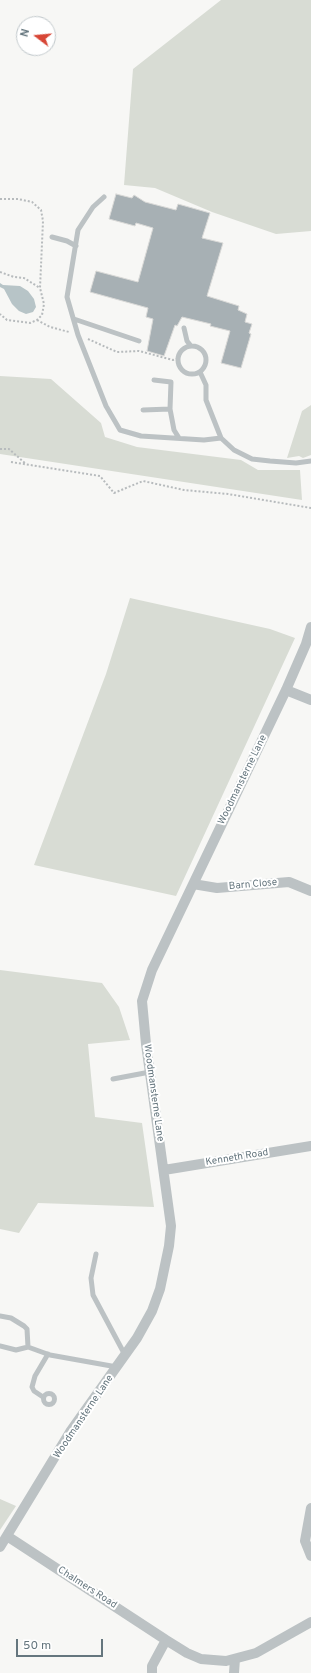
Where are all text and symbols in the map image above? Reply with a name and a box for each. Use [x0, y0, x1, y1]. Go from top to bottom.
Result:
north arrow [16, 16, 56, 56]
text: N [18, 27, 33, 39]
street label: Woodmansterne Lane [216, 733, 270, 827]
street label: Barn Close [228, 877, 278, 893]
street label: Woodmansterne Lane [140, 1044, 166, 1142]
street label: Kenneth Road [205, 1147, 269, 1169]
street label: Woodmansterne Lane [52, 1373, 116, 1461]
street label: Chalmers Road [55, 1564, 119, 1612]
scale bar [18, 1631, 105, 1657]
text: 50 m [23, 1638, 51, 1654]

